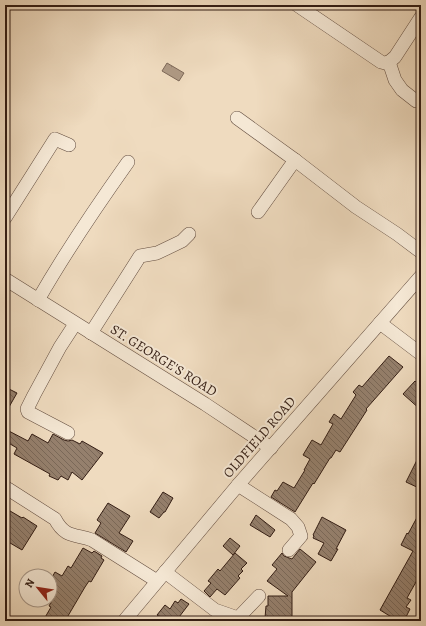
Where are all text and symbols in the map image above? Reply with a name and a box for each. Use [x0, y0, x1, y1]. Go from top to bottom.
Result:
street label: ST. GEORGE'S ROAD [107, 320, 221, 401]
street label: OLDFIELD ROAD [219, 392, 300, 482]
north arrow [18, 568, 58, 608]
text: N [21, 576, 38, 590]

